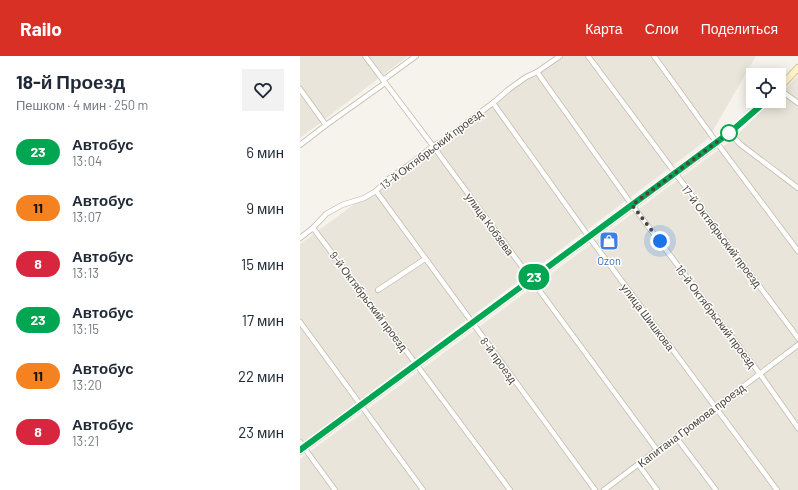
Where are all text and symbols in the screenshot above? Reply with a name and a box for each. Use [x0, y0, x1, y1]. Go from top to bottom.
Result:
text: Railo [20, 17, 62, 40]
text: Карта [585, 20, 623, 37]
text: Слои [645, 20, 679, 37]
text: Поделиться [701, 20, 778, 37]
map controls [746, 68, 786, 108]
button: locate [746, 68, 786, 108]
button: heart [242, 69, 284, 111]
text: 18-й Проезд [16, 70, 125, 93]
text: Пешком · 4 мин · 250 m [16, 97, 148, 113]
street label: 13-й Октябрьский проезд [377, 106, 485, 192]
unlabelled marker [720, 124, 738, 142]
text: Автобус [72, 135, 134, 153]
text: 23 [30, 143, 46, 160]
text: 6 мин [246, 143, 284, 161]
text: 13:04 [72, 153, 102, 169]
street label: 17-й Октябрьский проезд [679, 182, 765, 290]
street label: улица Кобзева [463, 190, 517, 258]
text: Автобус [72, 191, 134, 209]
text: 11 [33, 199, 43, 216]
text: 9 мин [246, 199, 284, 217]
text: 13:07 [72, 209, 101, 225]
shop icon: Ozon [598, 230, 620, 252]
your location [650, 231, 670, 251]
text: Автобус [72, 247, 134, 265]
street label: 9-й Октябрьский проезд [327, 249, 411, 354]
place label: Ozon [597, 254, 621, 267]
text: 8 [34, 255, 42, 272]
text: 15 мин [241, 255, 284, 273]
street label: 16-й Октябрьский проезд [673, 262, 759, 370]
line badge: 23 [516, 264, 552, 290]
text: 13:13 [72, 265, 99, 281]
text: 23 [526, 268, 542, 285]
street label: улица Шишкова [619, 281, 678, 354]
text: Автобус [72, 303, 134, 321]
text: 23 [30, 311, 46, 328]
text: 17 мин [242, 311, 284, 329]
text: 13:15 [72, 321, 99, 337]
street label: 8-й проезд [478, 334, 520, 386]
text: Автобус [72, 359, 134, 377]
text: 11 [33, 367, 43, 384]
text: 22 мин [238, 367, 284, 385]
text: 13:20 [72, 377, 102, 393]
street label: Капитана Громова проезд [635, 380, 748, 470]
text: Автобус [72, 415, 134, 433]
text: 8 [34, 423, 42, 440]
text: 23 мин [238, 423, 284, 441]
text: 13:21 [72, 433, 99, 449]

